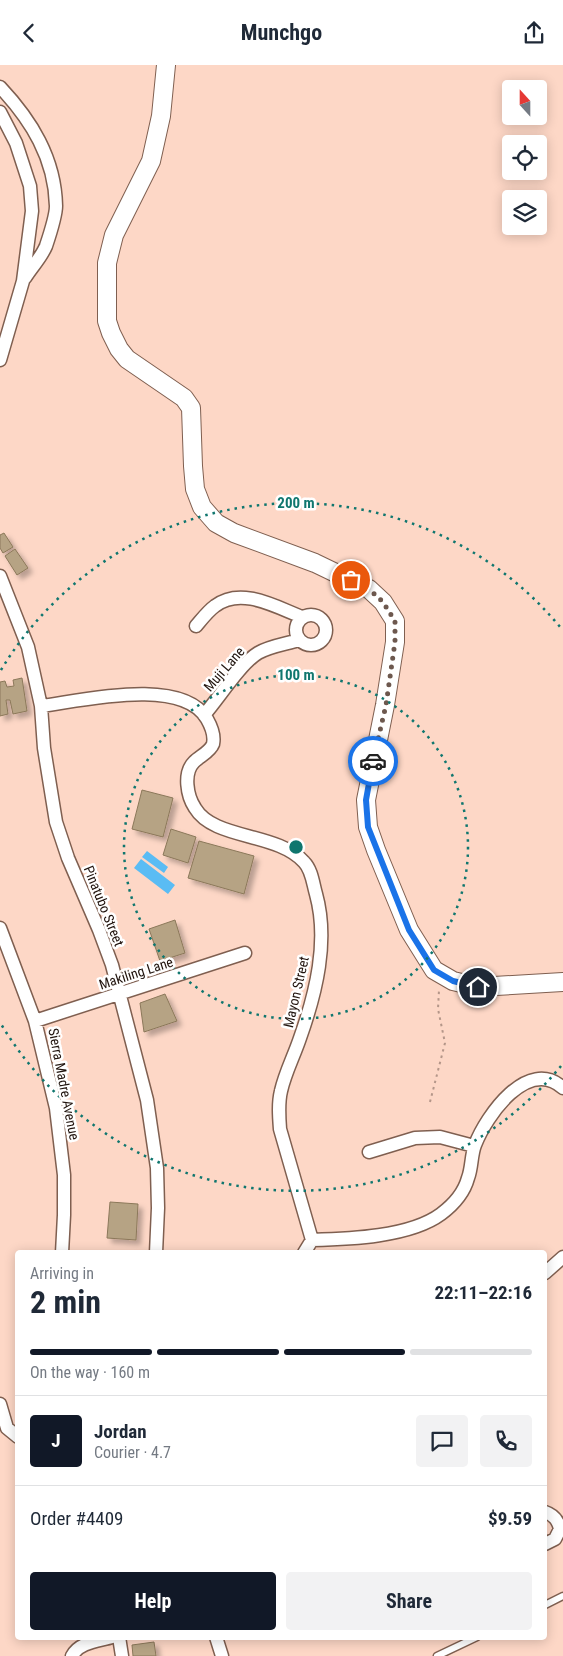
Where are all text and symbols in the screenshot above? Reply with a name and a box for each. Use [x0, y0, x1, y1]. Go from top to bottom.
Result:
icon: back [15, 19, 43, 47]
icon: share [520, 19, 548, 47]
text: Munchgo [241, 20, 322, 45]
north arrow [502, 80, 548, 125]
map controls [502, 80, 547, 235]
button: locate [502, 135, 547, 180]
button: layers [502, 190, 547, 235]
text: 200 m [277, 494, 315, 512]
pin [330, 559, 372, 601]
icon: bag [337, 566, 365, 594]
street label: Muji Lane [200, 643, 248, 694]
text: 100 m [277, 666, 315, 684]
courier [348, 736, 398, 786]
icon: car [359, 747, 387, 775]
centre of rings [287, 838, 305, 856]
street label: Pinatubo Street [81, 863, 127, 949]
street label: Makiling Lane [97, 953, 175, 992]
street label: Mayon Street [280, 955, 312, 1029]
pin [457, 966, 499, 1008]
icon: home [464, 973, 492, 1001]
street label: Sierra Madre Avenue [45, 1027, 83, 1142]
text: Arriving in [30, 1264, 94, 1283]
text: 22:11–22:16 [434, 1281, 532, 1304]
text: 2 min [30, 1283, 101, 1321]
text: On the way · 160 m [30, 1363, 150, 1382]
button: chat [416, 1415, 468, 1467]
button: phone [480, 1415, 532, 1467]
text: Jordan [94, 1420, 147, 1443]
text: J [51, 1429, 61, 1452]
text: Courier · 4.7 [94, 1443, 171, 1462]
text: Order #4409 [30, 1507, 123, 1530]
text: $9.59 [488, 1507, 532, 1530]
button: Help [30, 1572, 276, 1630]
button: Share [286, 1572, 532, 1630]

